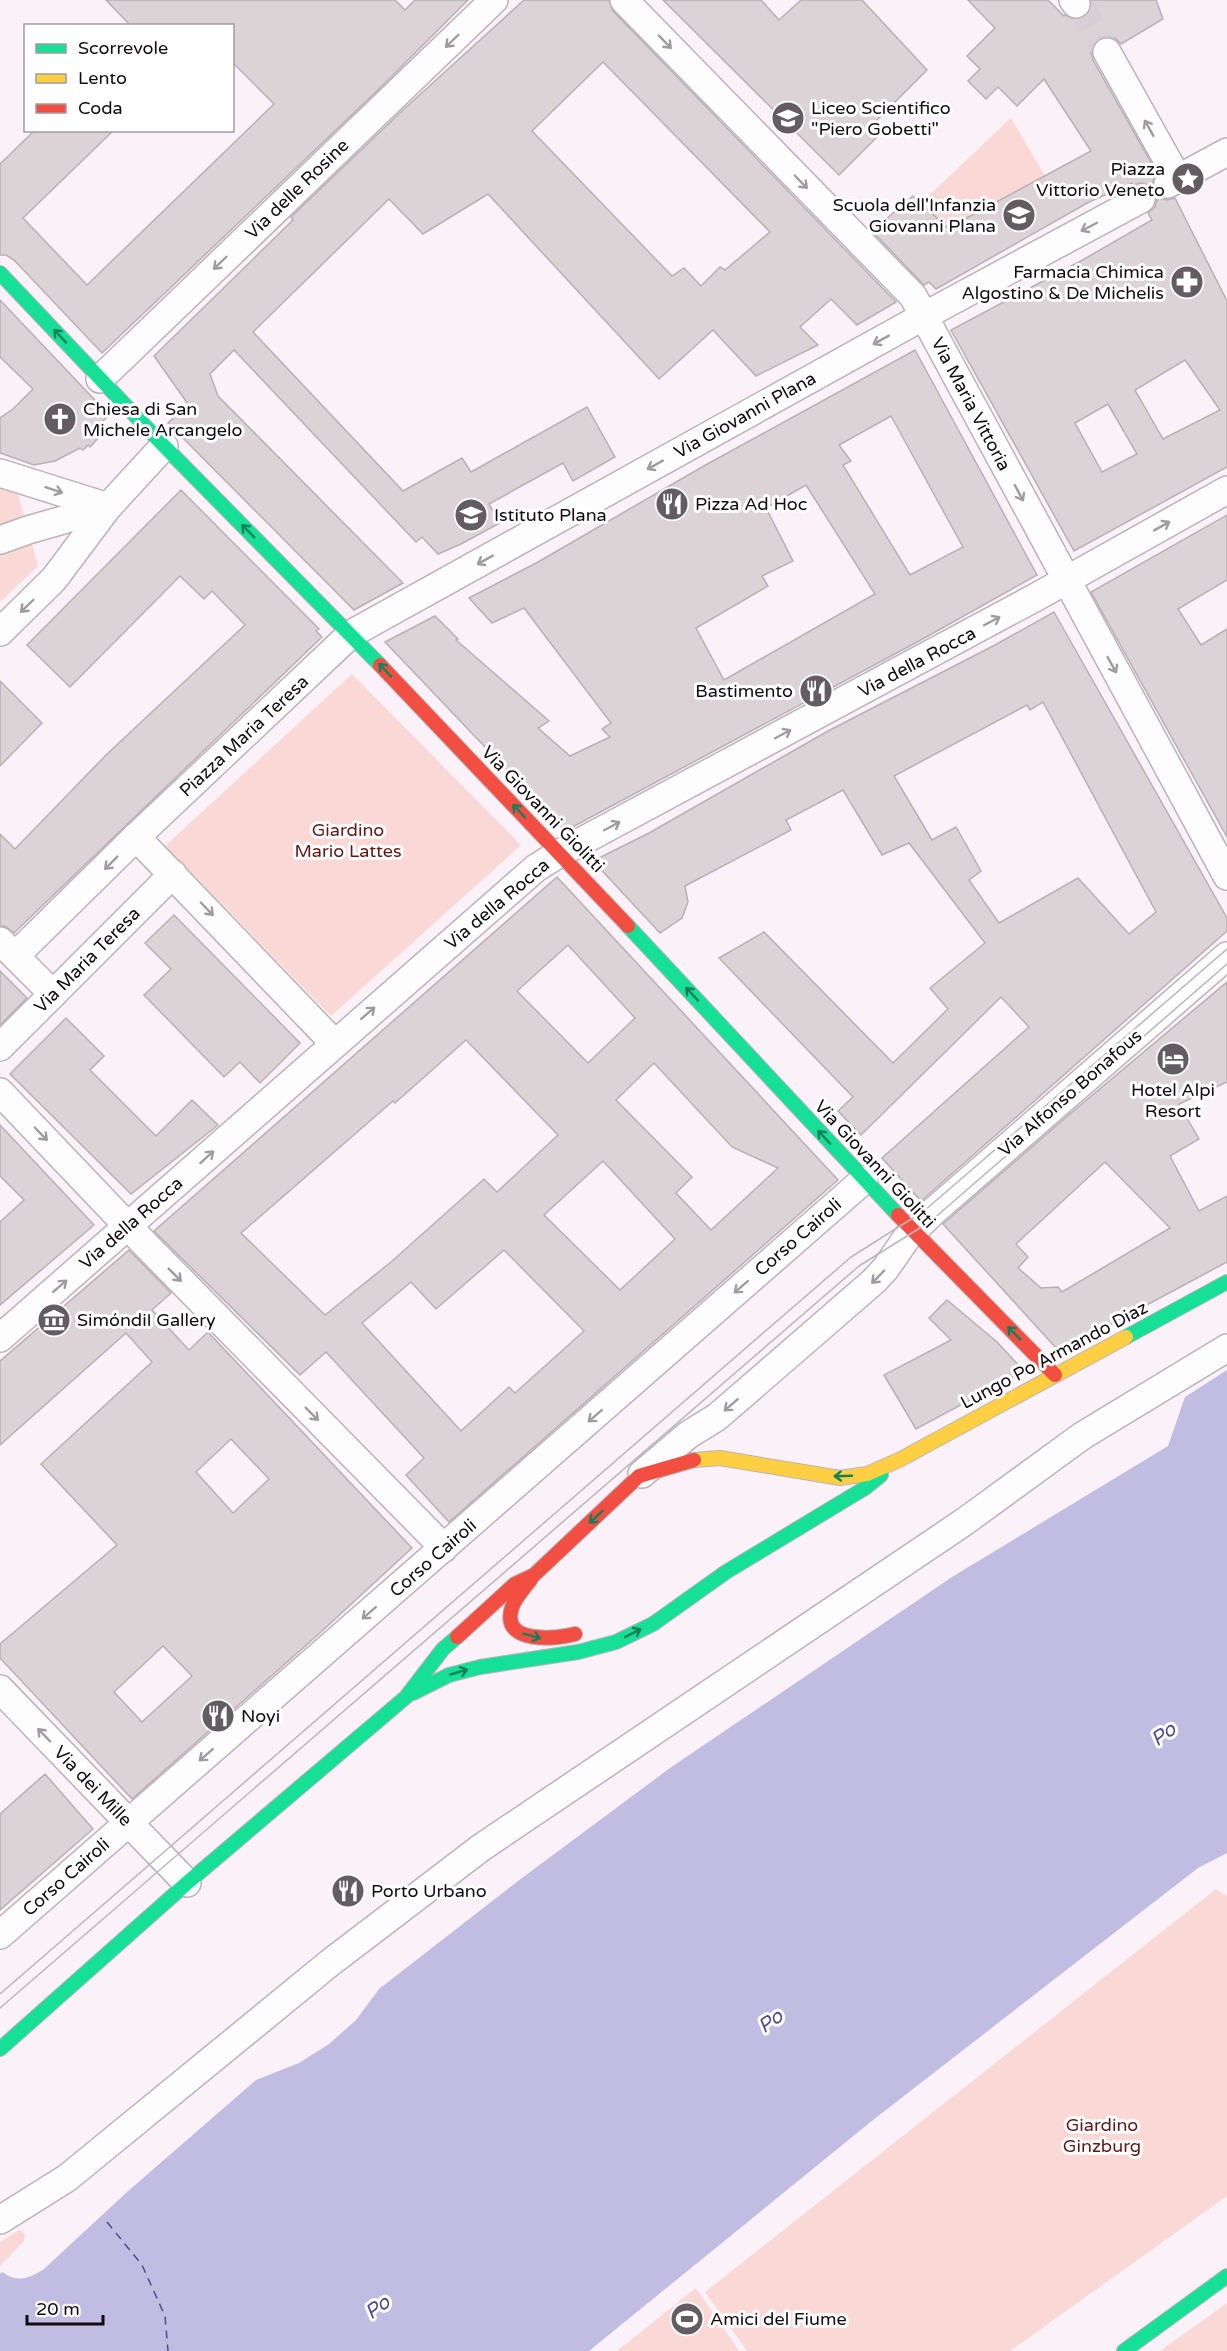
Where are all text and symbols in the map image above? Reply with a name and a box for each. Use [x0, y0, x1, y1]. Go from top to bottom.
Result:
legend [24, 24, 234, 132]
one-way arrow [444, 33, 459, 48]
one-way arrow [658, 34, 672, 49]
text: Scorrevole [78, 37, 168, 59]
text: Lento [78, 67, 127, 89]
text: Coda [78, 97, 123, 119]
place label: Liceo Scientifico "Piero Gobetti" [811, 97, 951, 140]
school or university icon: Liceo Scientifico "Piero Gobetti" [770, 100, 806, 136]
one-way arrow [1143, 120, 1154, 138]
street label: Via delle Rosine [241, 134, 353, 244]
place label: Piazza Vittorio Veneto [1036, 158, 1165, 201]
place icon: Piazza Vittorio Veneto [1170, 161, 1206, 197]
one-way arrow [794, 174, 808, 189]
place label: Scuola dell'Infanzia Giovanni Plana [833, 194, 996, 237]
school or university icon: Scuola dell'Infanzia Giovanni Plana [1001, 197, 1037, 233]
one-way arrow [1081, 221, 1098, 233]
one-way arrow [213, 256, 228, 270]
place label: Farmacia Chimica Algostino & De Michelis [961, 261, 1164, 304]
pharmacy icon: Farmacia Chimica Algostino & De Michelis [1169, 264, 1205, 300]
one-way arrow [52, 329, 67, 344]
street label: Via Maria Vittoria [927, 333, 1015, 475]
one-way arrow [873, 334, 890, 346]
street label: Via Giovanni Plana [670, 367, 820, 463]
place label: Chiesa di San Michele Arcangelo [83, 398, 242, 441]
church icon: Chiesa di San Michele Arcangelo [42, 401, 78, 437]
one-way arrow [647, 459, 664, 471]
one-way arrow [1014, 484, 1025, 502]
one-way arrow [44, 485, 63, 496]
restaurant icon: Pizza Ad Hoc [654, 486, 690, 522]
place label: Pizza Ad Hoc [695, 493, 807, 515]
school or university icon: Istituto Plana [453, 497, 489, 533]
place label: Istituto Plana [494, 504, 607, 526]
one-way arrow [1153, 520, 1170, 532]
one-way arrow [240, 523, 255, 538]
one-way arrow [476, 555, 494, 566]
one-way arrow [20, 599, 35, 613]
one-way arrow [983, 615, 1000, 627]
street label: Via della Rocca [854, 622, 980, 702]
one-way arrow [1106, 656, 1118, 673]
one-way arrow [377, 662, 392, 677]
street label: Piazza Maria Teresa [175, 670, 313, 802]
restaurant icon: Bastimento [798, 673, 834, 709]
place label: Bastimento [695, 680, 793, 702]
one-way arrow [774, 728, 792, 739]
street label: Via Giovanni Giolitti [477, 741, 609, 877]
one-way arrow [511, 804, 526, 819]
park label: Giardino Mario Lattes [294, 819, 402, 862]
one-way arrow [603, 820, 620, 832]
street label: Via della Rocca [440, 854, 554, 954]
one-way arrow [103, 855, 118, 870]
one-way arrow [200, 901, 214, 916]
street label: Via Maria Teresa [29, 902, 145, 1018]
one-way arrow [685, 987, 699, 1002]
one-way arrow [360, 1007, 376, 1020]
street label: Via Alfonso Bonafous [994, 1025, 1146, 1161]
hotel icon: Hotel Alpi Resort [1155, 1041, 1191, 1077]
place label: Hotel Alpi Resort [1131, 1079, 1215, 1122]
street label: Via Giovanni Giolitti [810, 1095, 940, 1233]
one-way arrow [33, 1126, 48, 1141]
one-way arrow [818, 1130, 832, 1145]
one-way arrow [199, 1150, 214, 1164]
street label: Via della Rocca [75, 1172, 187, 1274]
street label: Corso Cairoli [750, 1193, 846, 1281]
one-way arrow [168, 1267, 183, 1282]
one-way arrow [871, 1269, 885, 1284]
one-way arrow [52, 1279, 68, 1292]
one-way arrow [733, 1281, 749, 1294]
street label: Lungo Po Armando Diaz [957, 1296, 1151, 1414]
museum icon: SimóndiI Gallery [36, 1302, 72, 1338]
place label: SimóndiI Gallery [77, 1309, 216, 1331]
one-way arrow [1006, 1326, 1021, 1341]
one-way arrow [724, 1398, 739, 1412]
one-way arrow [305, 1406, 320, 1421]
one-way arrow [588, 1409, 603, 1423]
one-way arrow [834, 1471, 854, 1482]
one-way arrow [589, 1509, 604, 1523]
street label: Corso Cairoli [385, 1514, 481, 1602]
one-way arrow [361, 1607, 377, 1620]
one-way arrow [624, 1627, 642, 1639]
one-way arrow [522, 1631, 541, 1642]
one-way arrow [450, 1666, 469, 1677]
restaurant icon: Noyi [200, 1698, 236, 1734]
place label: Noyi [241, 1705, 280, 1727]
water label: Po [1146, 1717, 1182, 1752]
one-way arrow [37, 1727, 51, 1742]
street label: Via dei Mille [49, 1741, 137, 1831]
one-way arrow [199, 1748, 214, 1762]
street label: Corso Cairoli [18, 1833, 114, 1921]
restaurant icon: Porto Urbano [330, 1873, 366, 1909]
place label: Porto Urbano [371, 1880, 487, 1902]
water label: Po [753, 2004, 789, 2039]
park label: Giardino Ginzburg [1063, 2114, 1141, 2157]
scale bar [27, 2288, 104, 2326]
water label: Po [360, 2290, 396, 2325]
text: 20 m [36, 2298, 80, 2320]
sports icon: Amici del Fiume [669, 2301, 705, 2337]
place label: Amici del Fiume [710, 2308, 847, 2330]

